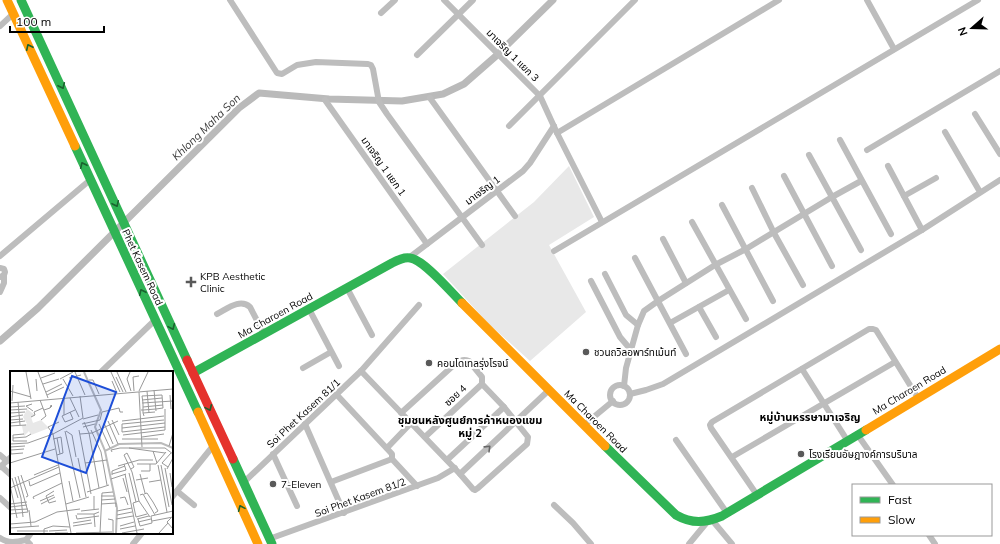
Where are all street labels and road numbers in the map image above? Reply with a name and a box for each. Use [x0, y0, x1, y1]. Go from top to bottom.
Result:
street label: มาเจริญ 1 แยก 3 [484, 26, 542, 84]
street label: มาเจริญ 1 แยก 1 [358, 134, 409, 198]
street label: มาเจริญ 1 [462, 173, 502, 208]
street label: Phet Kasem Road [119, 227, 166, 307]
street label: Ma Charoen Road [236, 289, 315, 341]
street label: Ma Charoen Road [870, 363, 948, 418]
street label: Soi Phet Kasem 81/1 [264, 376, 343, 451]
street label: ซอย 4 [441, 382, 469, 409]
street label: Ma Charoen Road [561, 387, 630, 456]
street label: Soi Phet Kasem 81/2 [313, 475, 407, 520]

